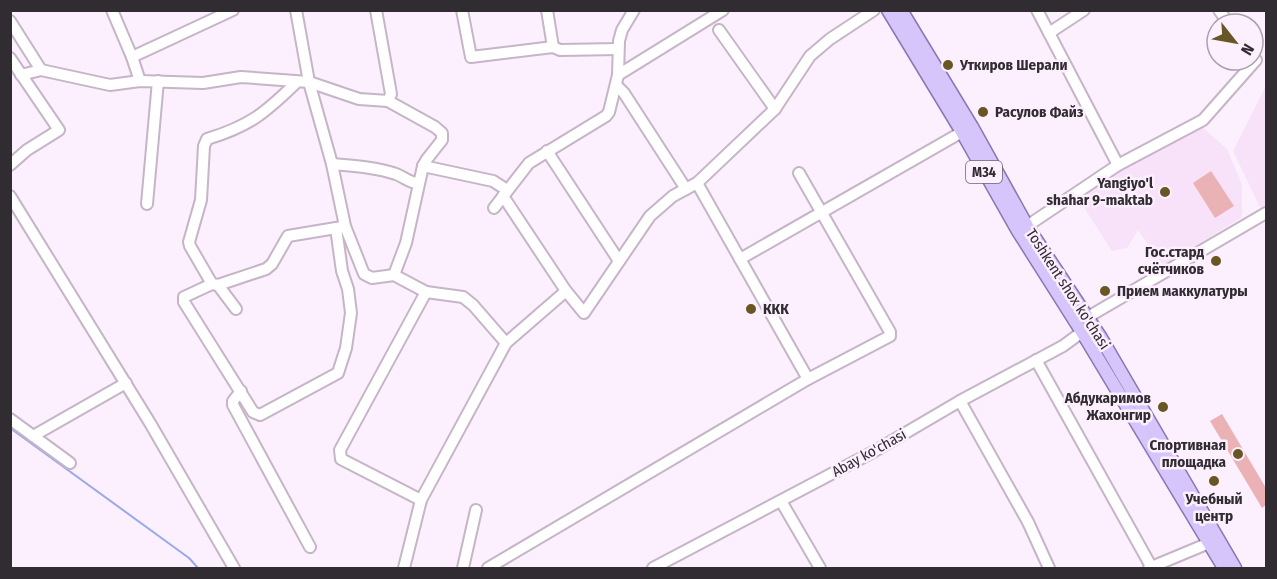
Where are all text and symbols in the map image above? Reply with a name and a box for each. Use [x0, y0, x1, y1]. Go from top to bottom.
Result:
north arrow [1205, 12, 1265, 72]
text: N [1237, 40, 1258, 58]
place label: Уткиров Шерали [959, 56, 1067, 74]
marker: Уткиров Шерали [941, 58, 955, 72]
place label: Расулов Файз [995, 103, 1084, 121]
marker: Расулов Файз [976, 105, 990, 119]
road number: M34 [966, 161, 1002, 183]
place label: Yangiyo'l shahar 9-maktab [1047, 174, 1154, 209]
marker: Yangiyo'l shahar 9-maktab [1158, 185, 1172, 199]
street label: Toshkent shox ko'chasi [1022, 225, 1114, 353]
place label: Гос.стард счётчиков [1138, 243, 1204, 278]
marker: Гос.стард счётчиков [1209, 254, 1223, 268]
place label: Прием маккулатуры [1117, 282, 1248, 300]
marker: Прием маккулатуры [1098, 284, 1112, 298]
place label: ККК [763, 300, 789, 318]
marker: ККК [744, 302, 758, 316]
place label: Абдукаримов Жахонгир [1064, 389, 1151, 424]
marker: Абдукаримов Жахонгир [1156, 400, 1170, 414]
street label: Abay ko'chasi [829, 425, 909, 481]
place label: Спортивная площадка [1150, 436, 1227, 471]
marker: Спортивная площадка [1231, 447, 1245, 461]
marker: Учебный центр [1207, 474, 1221, 488]
place label: Учебный центр [1185, 490, 1242, 525]

